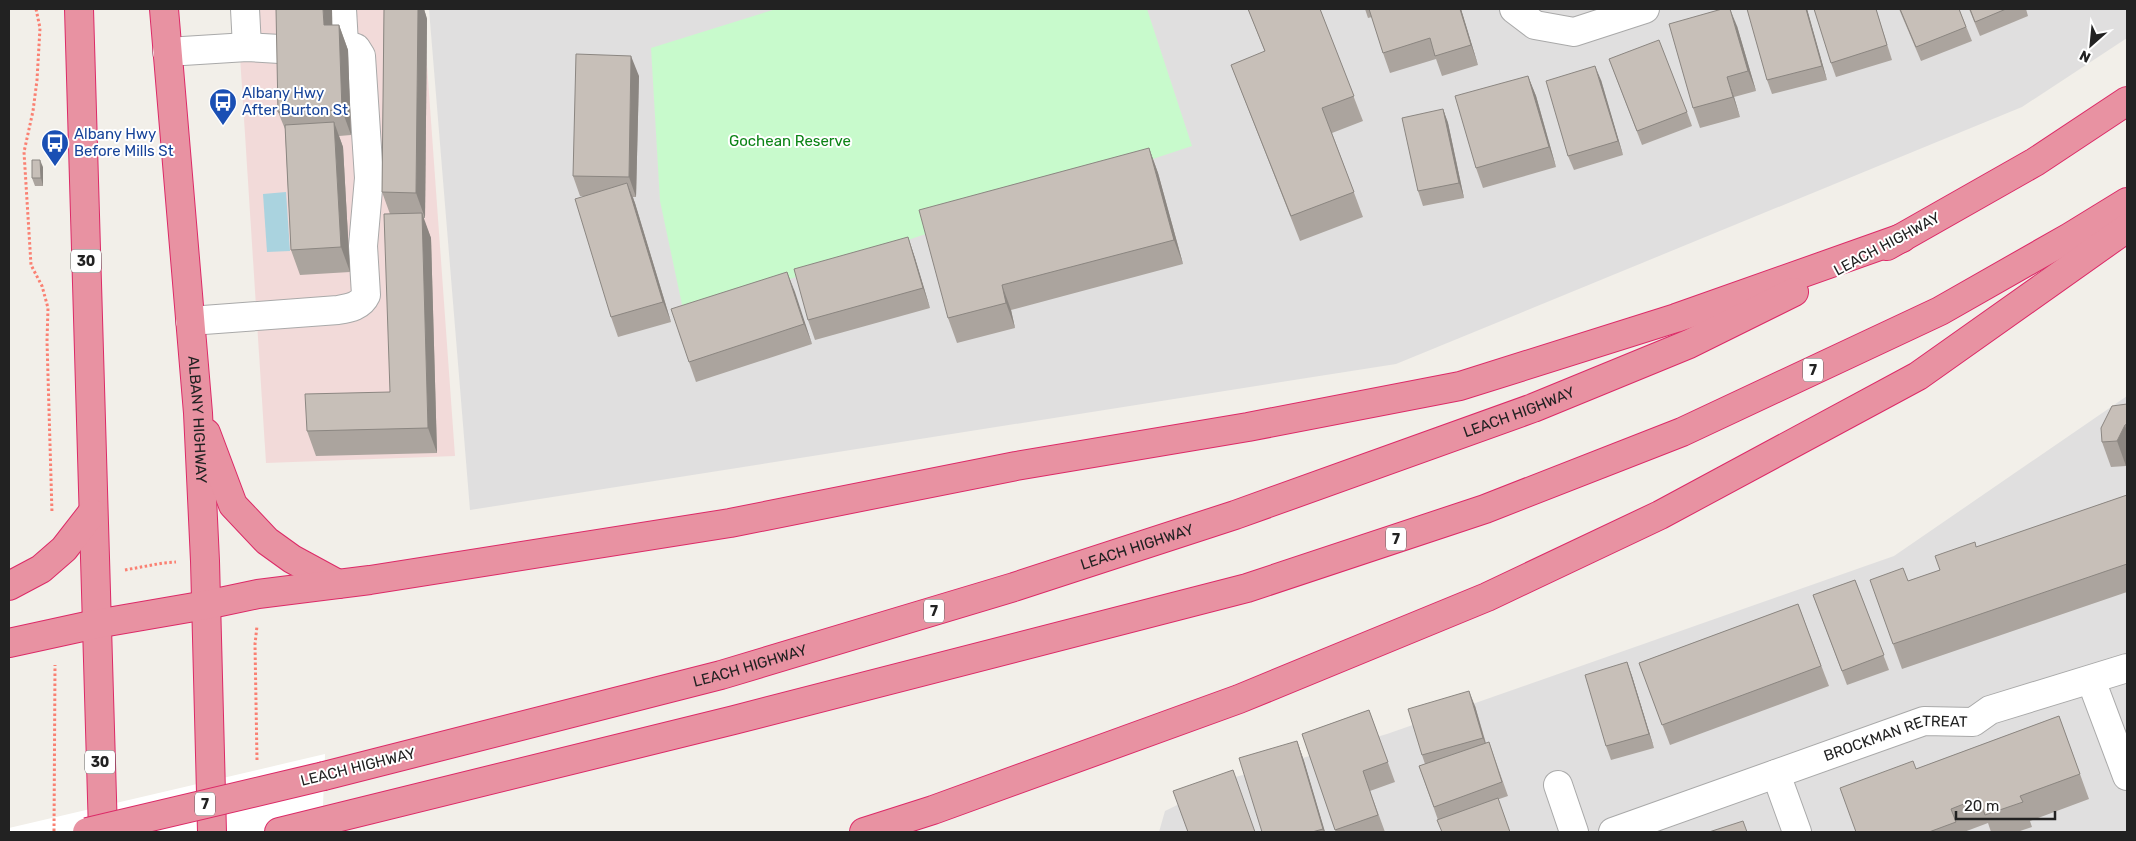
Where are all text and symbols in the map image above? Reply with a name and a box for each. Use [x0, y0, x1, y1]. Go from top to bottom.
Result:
north arrow [2066, 20, 2116, 70]
text: N [2077, 46, 2094, 66]
place label: Albany Hwy After Burton St [242, 84, 348, 119]
bus stop icon: Albany Hwy After Burton St [208, 87, 238, 126]
place label: Albany Hwy Before Mills St [74, 125, 174, 160]
bus stop icon: Albany Hwy Before Mills St [40, 128, 70, 167]
park label: Gochean Reserve [729, 132, 851, 150]
street label: LEACH HIGHWAY [1831, 208, 1943, 280]
road number: 30 [71, 250, 101, 272]
street label: ALBANY HIGHWAY [184, 355, 210, 484]
road number: 7 [1803, 358, 1823, 382]
street label: LEACH HIGHWAY [1461, 383, 1578, 441]
street label: LEACH HIGHWAY [1078, 520, 1196, 574]
road number: 7 [1386, 528, 1406, 550]
road number: 7 [924, 600, 944, 622]
street label: LEACH HIGHWAY [691, 641, 809, 691]
street label: BROCKMAN RETREAT [1821, 712, 1968, 765]
street label: LEACH HIGHWAY [299, 744, 418, 790]
road number: 30 [85, 750, 115, 774]
scale bar [1956, 788, 2055, 820]
road number: 7 [195, 792, 215, 816]
text: 20 m [1964, 797, 1999, 815]

